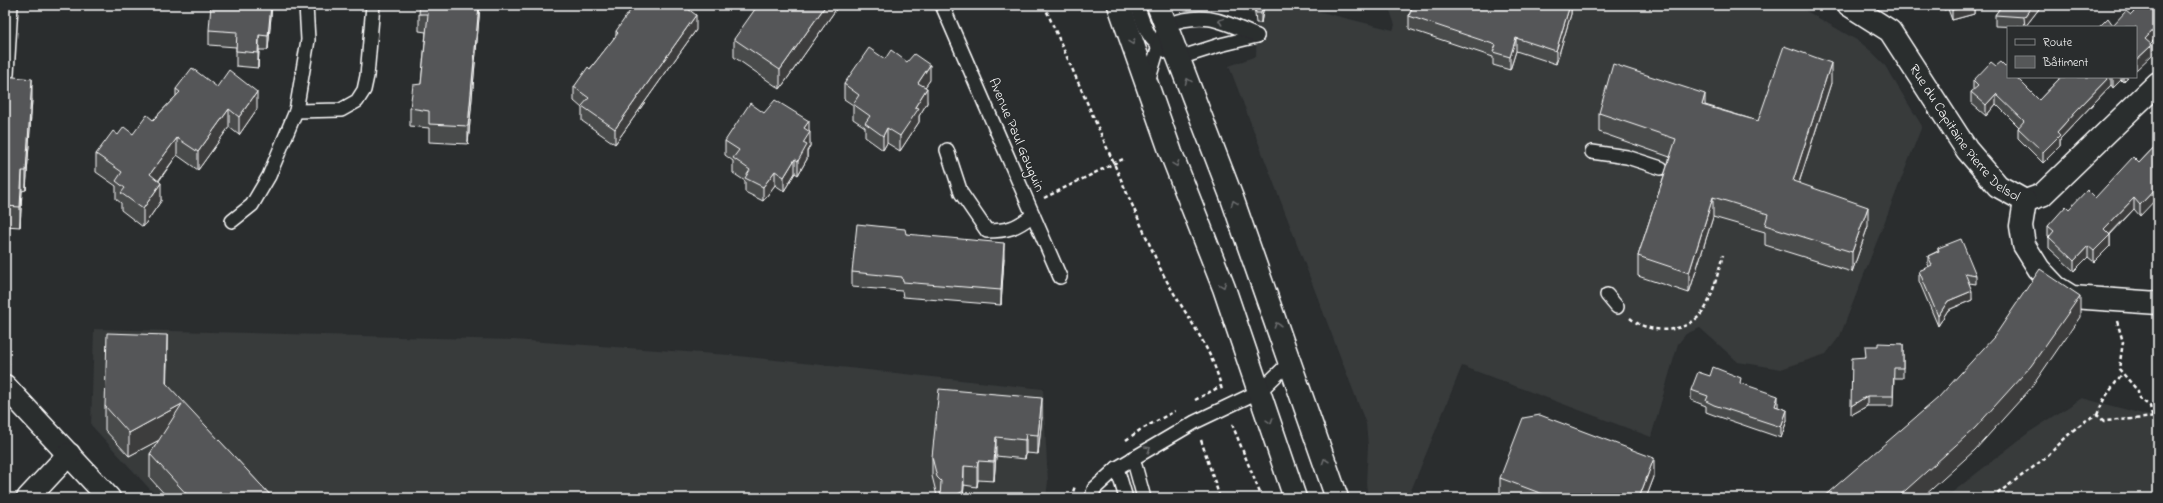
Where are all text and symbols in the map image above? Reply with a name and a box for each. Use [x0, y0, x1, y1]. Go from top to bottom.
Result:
one-way arrow [1217, 17, 1224, 26]
legend [2007, 26, 2137, 78]
text: Route [2043, 34, 2073, 52]
one-way arrow [1128, 38, 1136, 45]
text: Bâtiment [2042, 54, 2088, 72]
street label: Rue du Capitaine Pierre Delsol [1904, 60, 2024, 207]
street label: Avenue Paul Gauguin [982, 75, 1050, 196]
one-way arrow [1184, 78, 1192, 85]
one-way arrow [1171, 161, 1179, 168]
one-way arrow [1230, 199, 1239, 206]
one-way arrow [1219, 282, 1227, 289]
one-way arrow [1274, 322, 1282, 329]
one-way arrow [1265, 418, 1274, 425]
one-way arrow [1144, 447, 1151, 454]
one-way arrow [1322, 457, 1330, 464]

